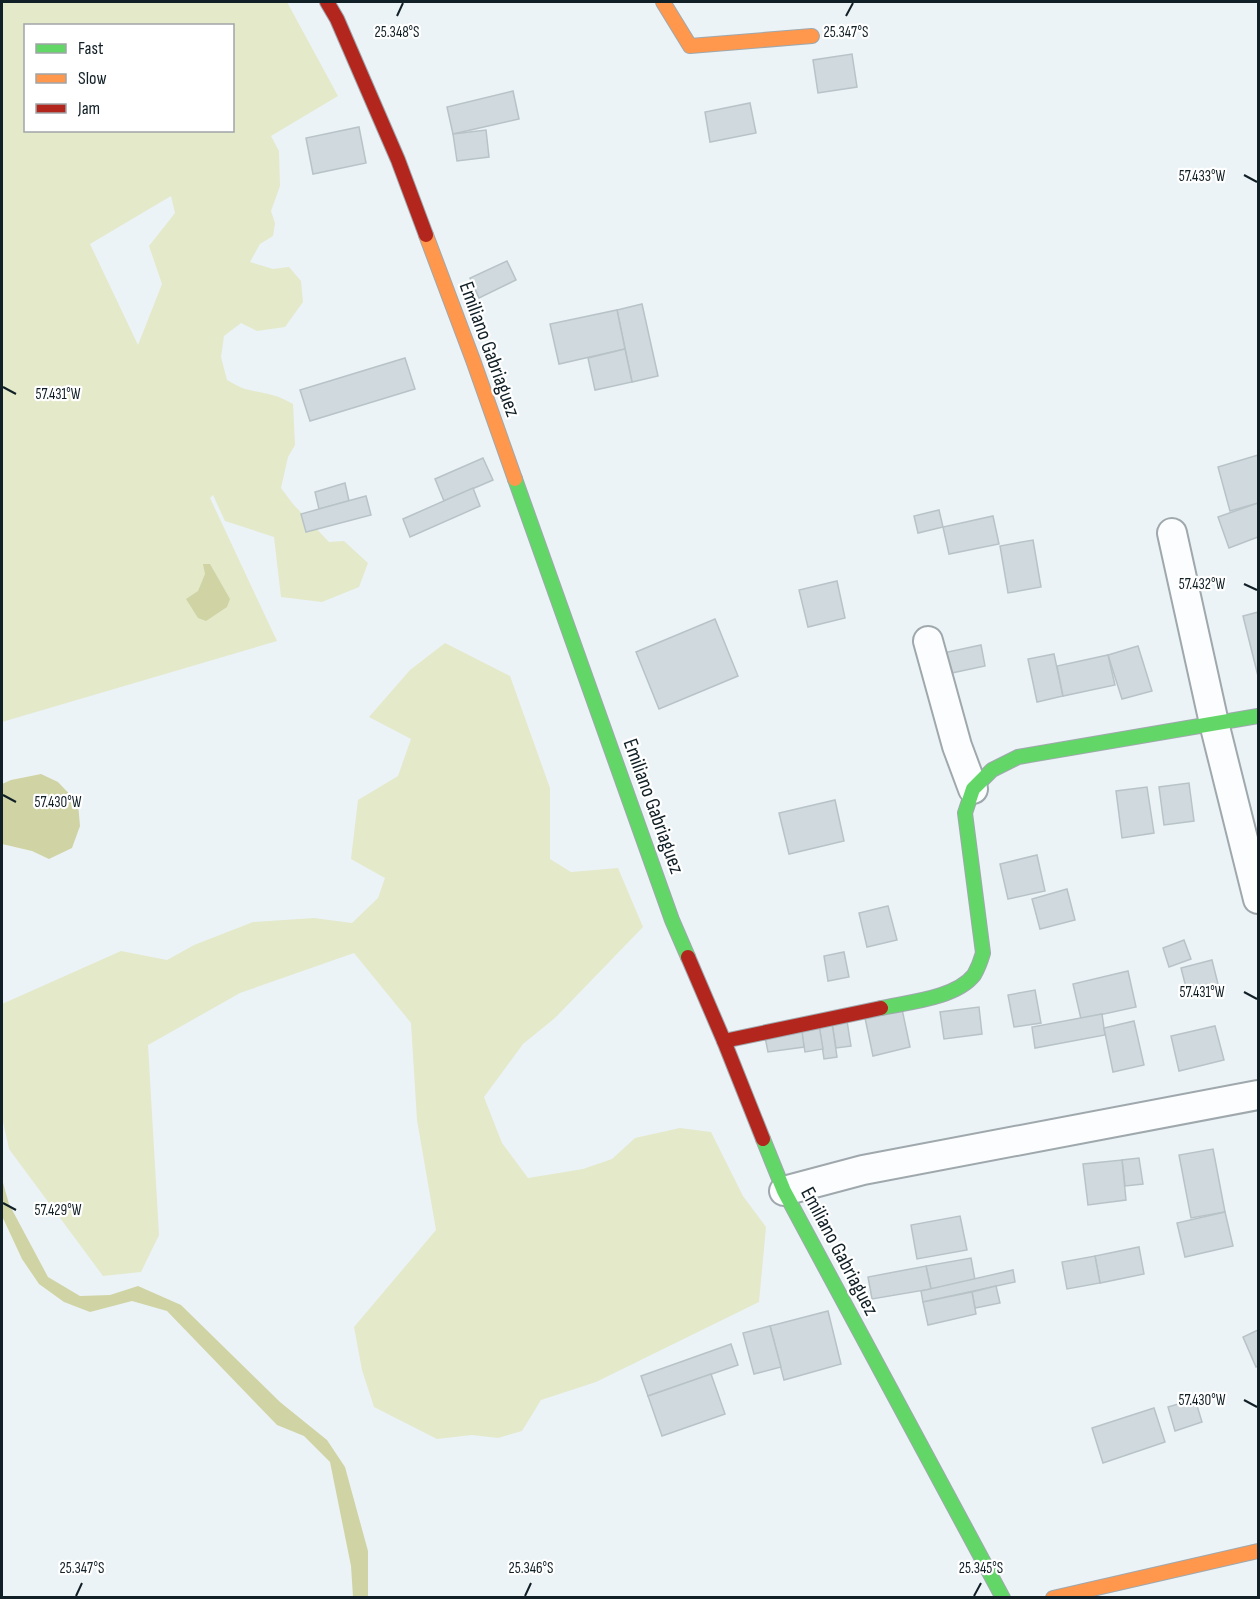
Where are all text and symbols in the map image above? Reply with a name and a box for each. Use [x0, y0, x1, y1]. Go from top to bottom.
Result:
text: 25.348°S [375, 23, 419, 42]
text: 25.347°S [824, 23, 868, 42]
legend [24, 24, 234, 132]
text: Fast [78, 38, 104, 59]
text: Slow [78, 68, 107, 89]
text: Jam [77, 98, 100, 119]
text: 57.433°W [1179, 167, 1226, 186]
street label: Emiliano Gabriaguez [454, 278, 526, 420]
text: 57.431°W [36, 385, 81, 404]
text: 57.432°W [1179, 575, 1225, 594]
street label: Emiliano Gabriaguez [618, 735, 690, 877]
text: 57.430°W [35, 793, 82, 812]
text: 57.431°W [1180, 983, 1225, 1002]
street label: Emiliano Gabriaguez [795, 1183, 884, 1320]
text: 57.429°W [35, 1201, 82, 1220]
text: 57.430°W [1179, 1391, 1226, 1410]
text: 25.347°S [60, 1559, 104, 1578]
text: 25.346°S [508, 1559, 554, 1578]
text: 25.345°S [959, 1559, 1003, 1578]

